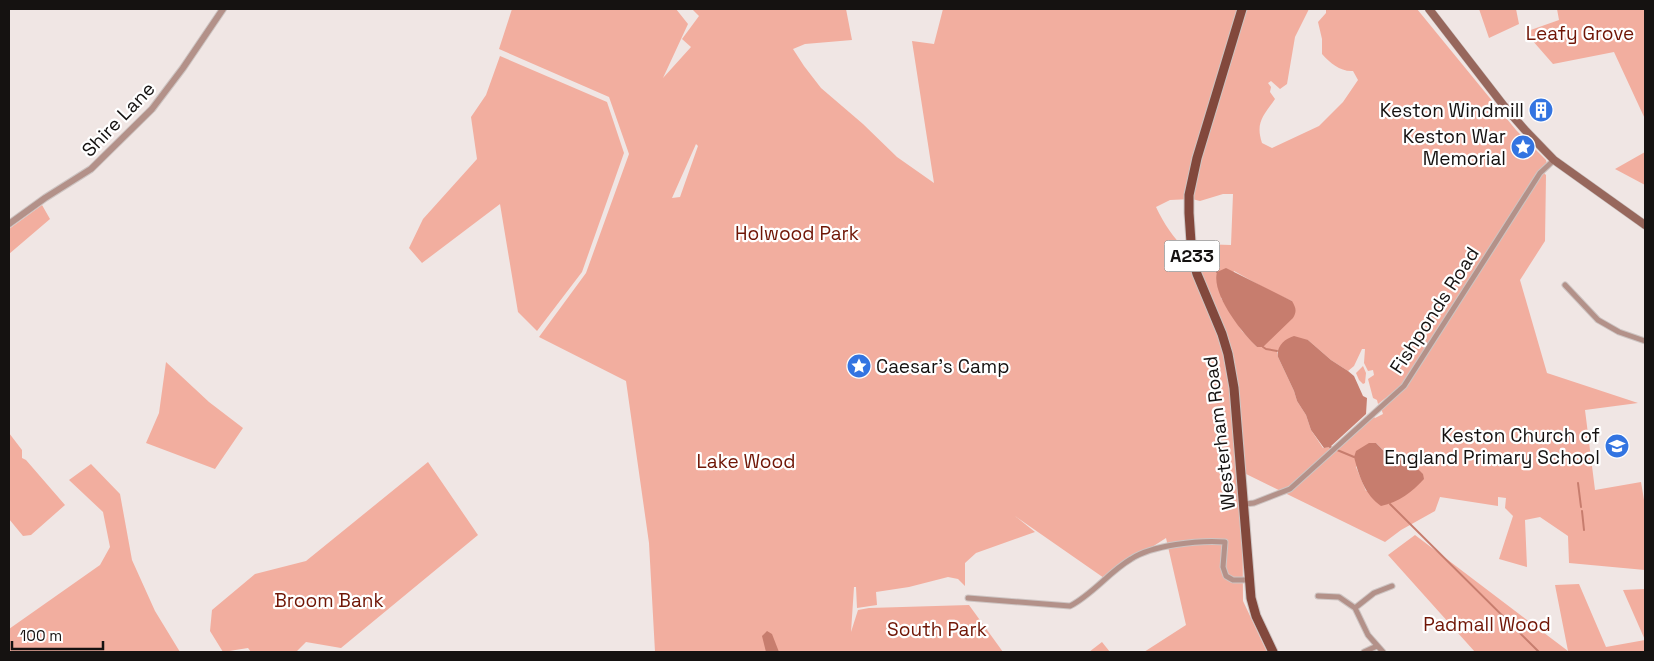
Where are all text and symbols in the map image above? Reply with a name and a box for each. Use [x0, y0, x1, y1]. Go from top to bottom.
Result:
park label: Leafy Grove [1526, 21, 1634, 46]
street label: Shire Lane [76, 76, 160, 162]
building icon: Keston Windmill [1528, 97, 1554, 123]
place label: Keston Windmill [1380, 98, 1524, 123]
place label: Keston War Memorial [1403, 124, 1506, 171]
place icon: Keston War Memorial [1510, 134, 1536, 160]
park label: Holwood Park [735, 221, 859, 246]
road number: A233 [1164, 240, 1220, 272]
street label: Fishponds Road [1384, 242, 1485, 378]
place icon: Caesar's Camp [846, 353, 872, 379]
place label: Caesar's Camp [876, 354, 1009, 379]
street label: Westerham Road [1198, 355, 1241, 511]
place label: Keston Church of England Primary School [1384, 423, 1600, 470]
school or university icon: Keston Church of England Primary School [1604, 433, 1630, 459]
park label: Lake Wood [696, 449, 796, 474]
park label: Broom Bank [274, 588, 384, 613]
park label: Padmall Wood [1423, 612, 1551, 637]
park label: South Park [887, 617, 987, 642]
scale bar [12, 618, 104, 650]
text: 100 m [20, 626, 62, 645]

